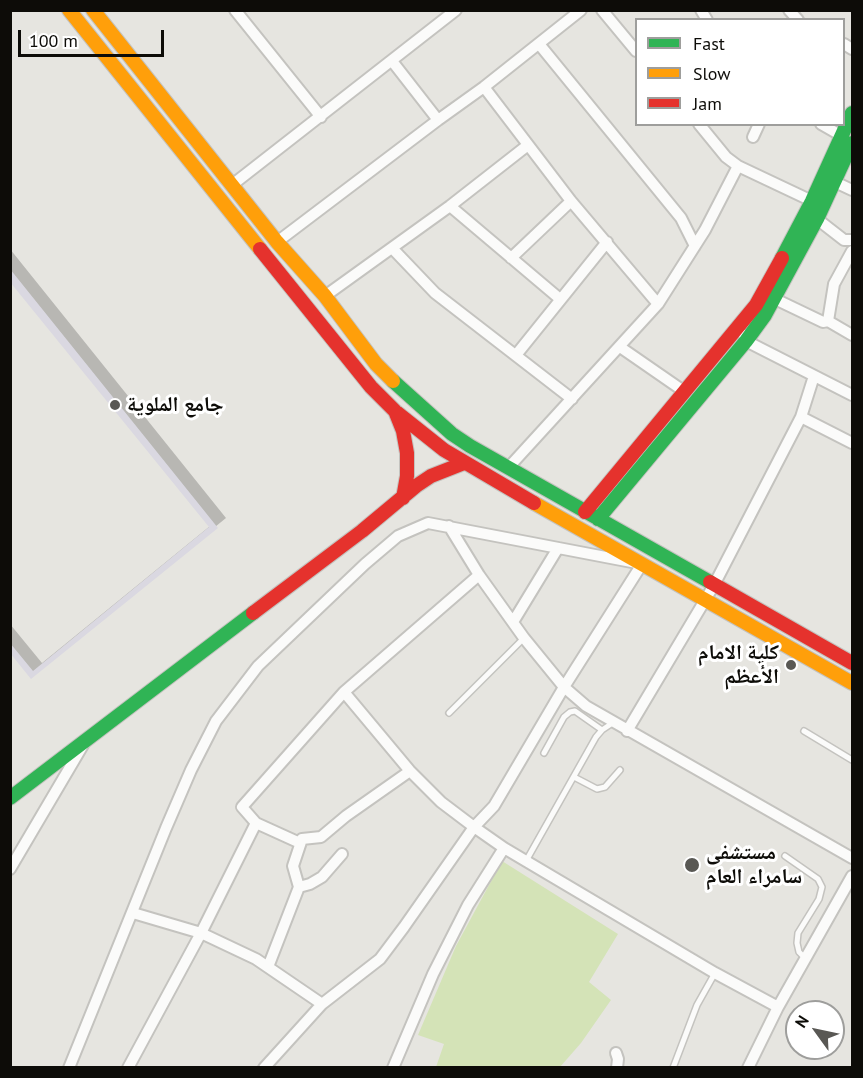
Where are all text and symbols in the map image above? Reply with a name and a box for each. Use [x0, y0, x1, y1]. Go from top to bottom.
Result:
scale bar [21, 18, 166, 56]
legend [635, 18, 845, 126]
text: 100 m [29, 29, 78, 52]
text: Fast [693, 32, 725, 55]
text: Slow [693, 62, 731, 85]
text: Jam [693, 92, 722, 115]
place label: جامع الملوية [127, 392, 224, 418]
marker: جامع الملوية [108, 398, 122, 412]
place label: كلية الامام الأعظم [698, 640, 779, 690]
marker: كلية الامام الأعظم [784, 658, 798, 672]
place label: مستشفى سامراء العام [706, 840, 802, 890]
marker: مستشفى سامراء العام [683, 856, 701, 874]
north arrow [785, 1000, 845, 1060]
text: N [790, 1011, 813, 1031]

